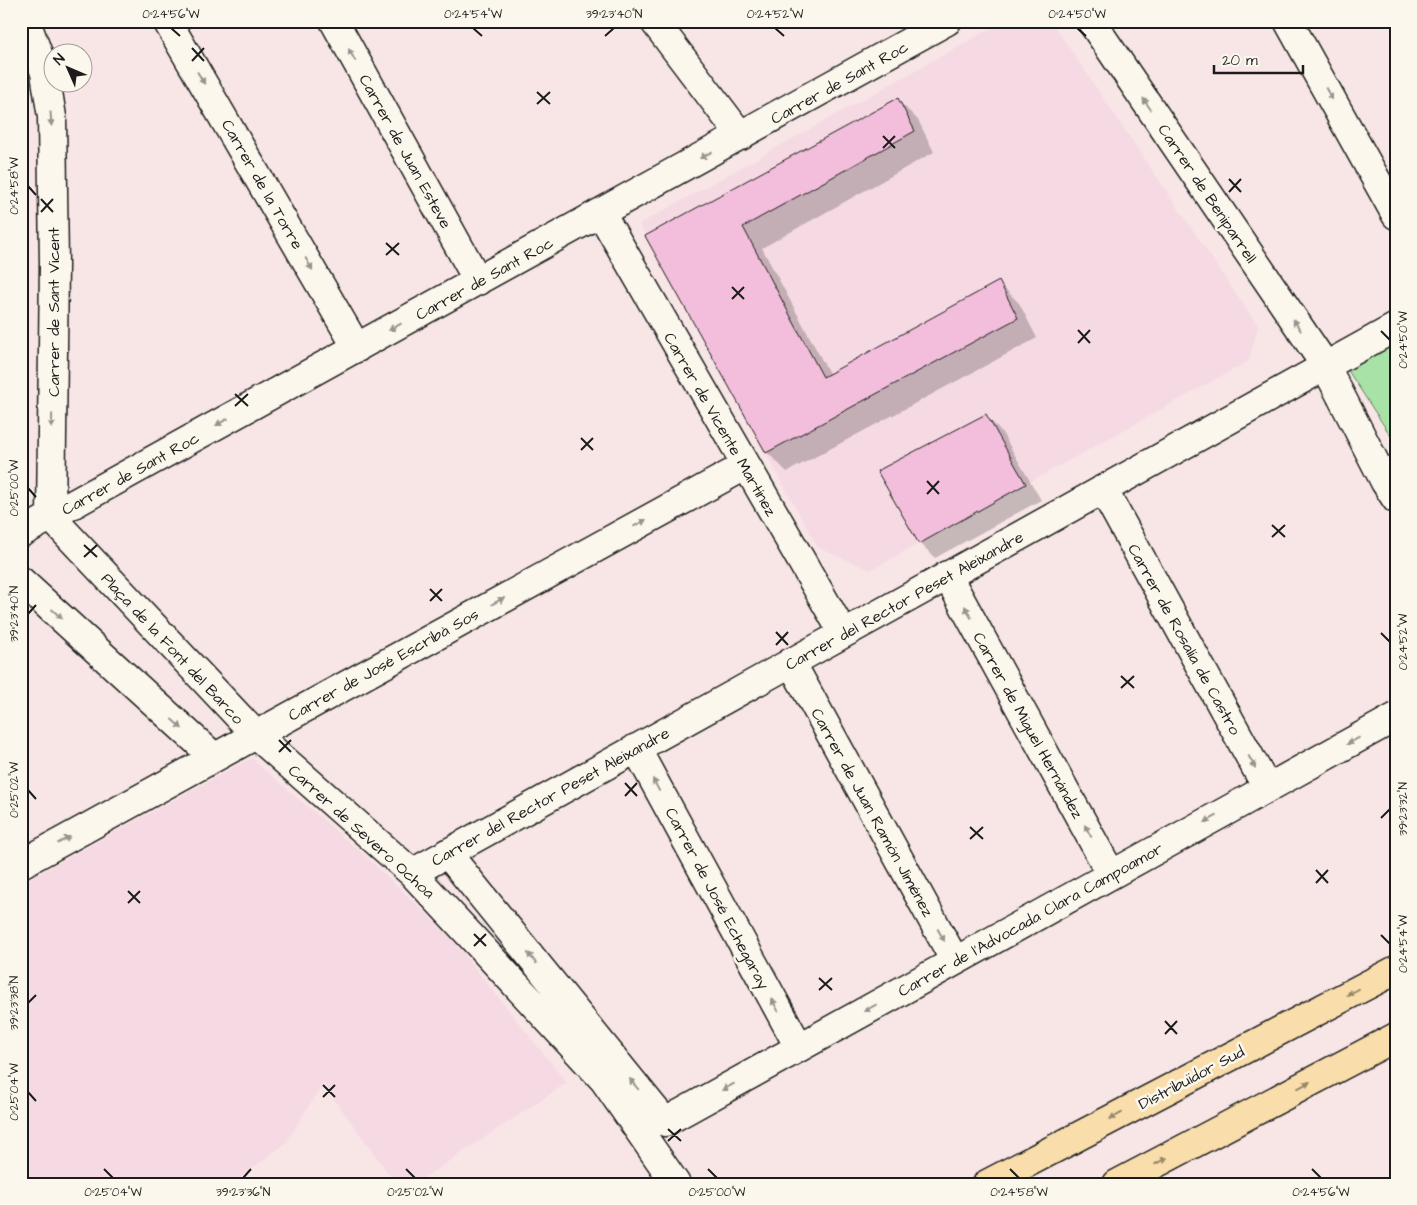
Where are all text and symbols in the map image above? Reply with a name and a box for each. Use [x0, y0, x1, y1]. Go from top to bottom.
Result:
text: 0°24'56"W [142, 6, 200, 23]
text: 0°24'54"W [444, 6, 503, 23]
text: 39°23'40"N [586, 6, 643, 23]
text: 0°24'52"W [747, 6, 804, 23]
text: 0°24'50"W [1048, 6, 1106, 23]
street label: Carrer de Sant Roc [767, 36, 912, 130]
north arrow [42, 42, 92, 92]
scale bar [1214, 42, 1303, 74]
one-way arrow [348, 48, 357, 61]
text: N [49, 49, 70, 70]
text: 20 m [1222, 50, 1258, 71]
street label: Carrer de Juan Esteve [354, 70, 457, 233]
one-way arrow [196, 72, 205, 85]
one-way arrow [1324, 88, 1333, 101]
one-way arrow [1142, 97, 1152, 110]
one-way arrow [48, 111, 56, 127]
street label: Carrer de la Torre [216, 116, 308, 254]
street label: Carrer de Beniparrell [1152, 120, 1262, 267]
one-way arrow [699, 151, 712, 160]
text: 0°24'58"W [6, 156, 23, 215]
street label: Carrer de Sant Vicent [43, 227, 65, 397]
street label: Carrer de Sant Roc [412, 232, 557, 326]
one-way arrow [305, 257, 314, 270]
text: 0°24'50"W [1395, 311, 1412, 369]
one-way arrow [1292, 318, 1302, 332]
one-way arrow [388, 323, 402, 331]
street label: Carrer de Vicente Martínez [658, 329, 782, 520]
one-way arrow [48, 414, 56, 430]
one-way arrow [215, 418, 229, 427]
street label: Carrer de Sant Roc [58, 427, 203, 521]
text: 0°25'00"W [6, 459, 23, 516]
one-way arrow [633, 519, 647, 527]
street label: Carrer del Rector Peset Aleixandre [781, 526, 1028, 676]
street label: Carrer de Rosalía de Castro [1122, 540, 1246, 739]
street label: Plaça de la Font del Barco [96, 568, 249, 729]
text: 39°23'40"N [6, 585, 23, 642]
one-way arrow [490, 597, 505, 605]
street label: Carrer de José Escribà Sos [284, 603, 483, 727]
one-way arrow [963, 606, 972, 619]
one-way arrow [51, 608, 63, 620]
text: 0°24'52"W [1395, 613, 1412, 670]
street label: Carrer de Miguel Hernández [967, 628, 1089, 823]
street label: Carrer de Juan Ramón Jiménez [805, 704, 939, 921]
one-way arrow [171, 718, 183, 730]
street label: Carrer del Rector Peset Aleixandre [427, 722, 674, 872]
one-way arrow [1346, 736, 1360, 745]
one-way arrow [1248, 755, 1256, 769]
street label: Carrer de Severo Ochoa [283, 760, 439, 904]
text: 0°25'02"W [6, 761, 23, 818]
one-way arrow [652, 778, 660, 792]
text: 39°23'32"N [1395, 782, 1412, 836]
street label: Carrer de José Echegaray [659, 804, 775, 994]
one-way arrow [1204, 815, 1218, 823]
one-way arrow [1084, 824, 1092, 839]
one-way arrow [57, 836, 71, 844]
street label: Carrer de l'Advocada Clara Campoamor [894, 838, 1167, 1002]
text: 0°24'54"W [1395, 914, 1412, 973]
one-way arrow [937, 928, 945, 942]
one-way arrow [526, 952, 537, 965]
text: 39°23'38"N [6, 975, 23, 1030]
one-way arrow [1345, 988, 1360, 996]
one-way arrow [771, 998, 780, 1011]
one-way arrow [862, 1004, 877, 1012]
street label: Distribuïdor Sud [1135, 1041, 1248, 1115]
text: 0°25'04"W [6, 1063, 23, 1121]
one-way arrow [628, 1078, 639, 1091]
one-way arrow [1297, 1081, 1312, 1089]
one-way arrow [720, 1083, 735, 1091]
one-way arrow [1108, 1112, 1123, 1120]
one-way arrow [1153, 1157, 1168, 1165]
text: 0°25'04"W [84, 1184, 142, 1201]
text: 39°23'36"N [216, 1184, 271, 1201]
text: 0°25'02"W [387, 1184, 444, 1201]
text: 0°25'00"W [689, 1184, 746, 1201]
text: 0°24'58"W [990, 1184, 1049, 1201]
text: 0°24'56"W [1292, 1184, 1350, 1201]

